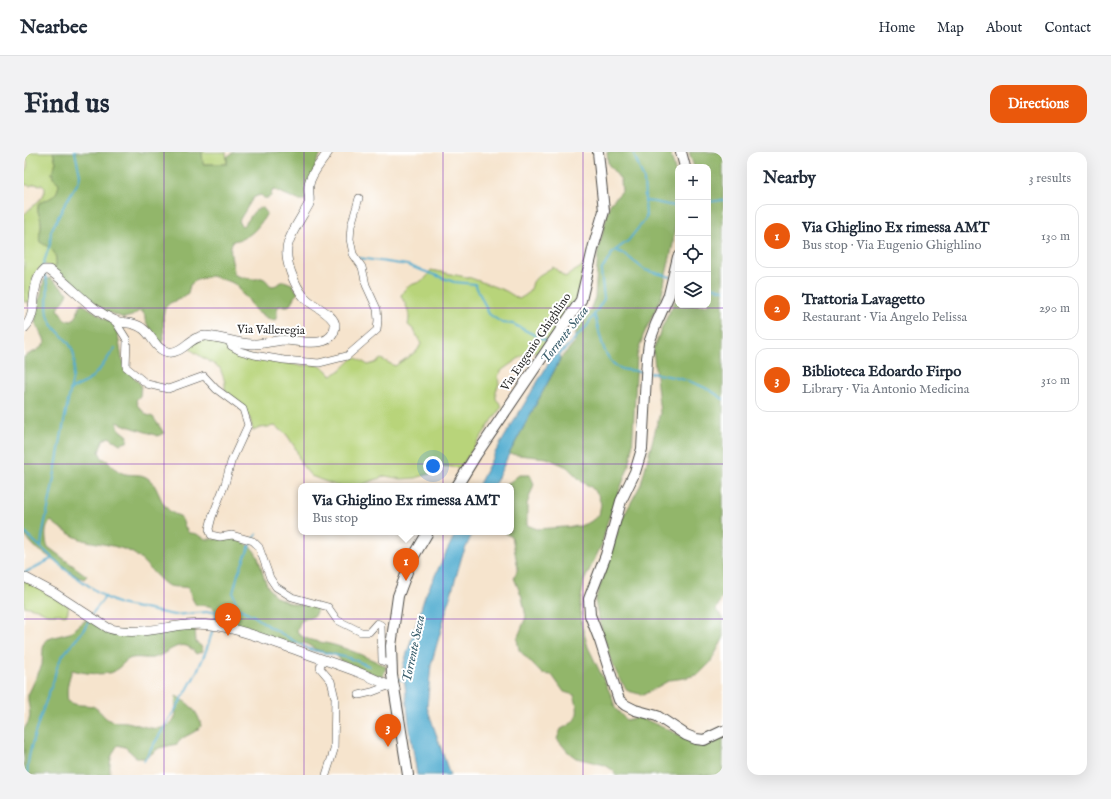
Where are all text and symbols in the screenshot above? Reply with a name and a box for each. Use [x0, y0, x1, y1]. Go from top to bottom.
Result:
text: Nearbee [20, 16, 87, 40]
text: Home [879, 19, 915, 37]
text: Map [937, 19, 964, 37]
text: About [986, 19, 1022, 37]
text: Contact [1044, 19, 1091, 37]
button: Directions [990, 85, 1087, 123]
text: Find us [24, 87, 110, 122]
map controls [675, 164, 711, 308]
button: + [675, 164, 711, 200]
text: Nearby [763, 168, 816, 189]
text: 3 results [1029, 170, 1071, 187]
button: − [675, 200, 711, 236]
text: Via Ghiglino Ex rimessa AMT [802, 218, 990, 237]
text: 1 [775, 228, 779, 245]
text: 130 m [1041, 228, 1070, 245]
button: locate [675, 236, 711, 272]
text: Bus stop · Via Eugenio Ghighlino [802, 237, 981, 254]
button: layers [675, 272, 711, 308]
street label: Via Eugenio Ghighlino [497, 290, 575, 395]
text: Trattoria Lavagetto [802, 290, 925, 309]
text: 2 [774, 300, 780, 317]
text: 290 m [1039, 300, 1070, 317]
water label: Torrente Secca [537, 303, 593, 367]
text: Restaurant · Via Angelo Pelissa [802, 309, 967, 326]
street label: Via Valleregia [236, 322, 306, 338]
text: Biblioteca Edoardo Firpo [802, 362, 961, 381]
text: 3 [775, 372, 779, 389]
text: 310 m [1041, 372, 1070, 389]
text: Library · Via Antonio Medicina [802, 381, 969, 398]
your location [423, 456, 443, 476]
popup [298, 483, 514, 535]
text: Via Ghiglino Ex rimessa AMT [312, 491, 500, 510]
text: Bus stop [312, 510, 358, 527]
pin: 1 [393, 548, 419, 581]
pin: 2 [215, 603, 241, 636]
water label: Torrente Secca [399, 613, 429, 684]
pin: 3 [375, 714, 401, 747]

